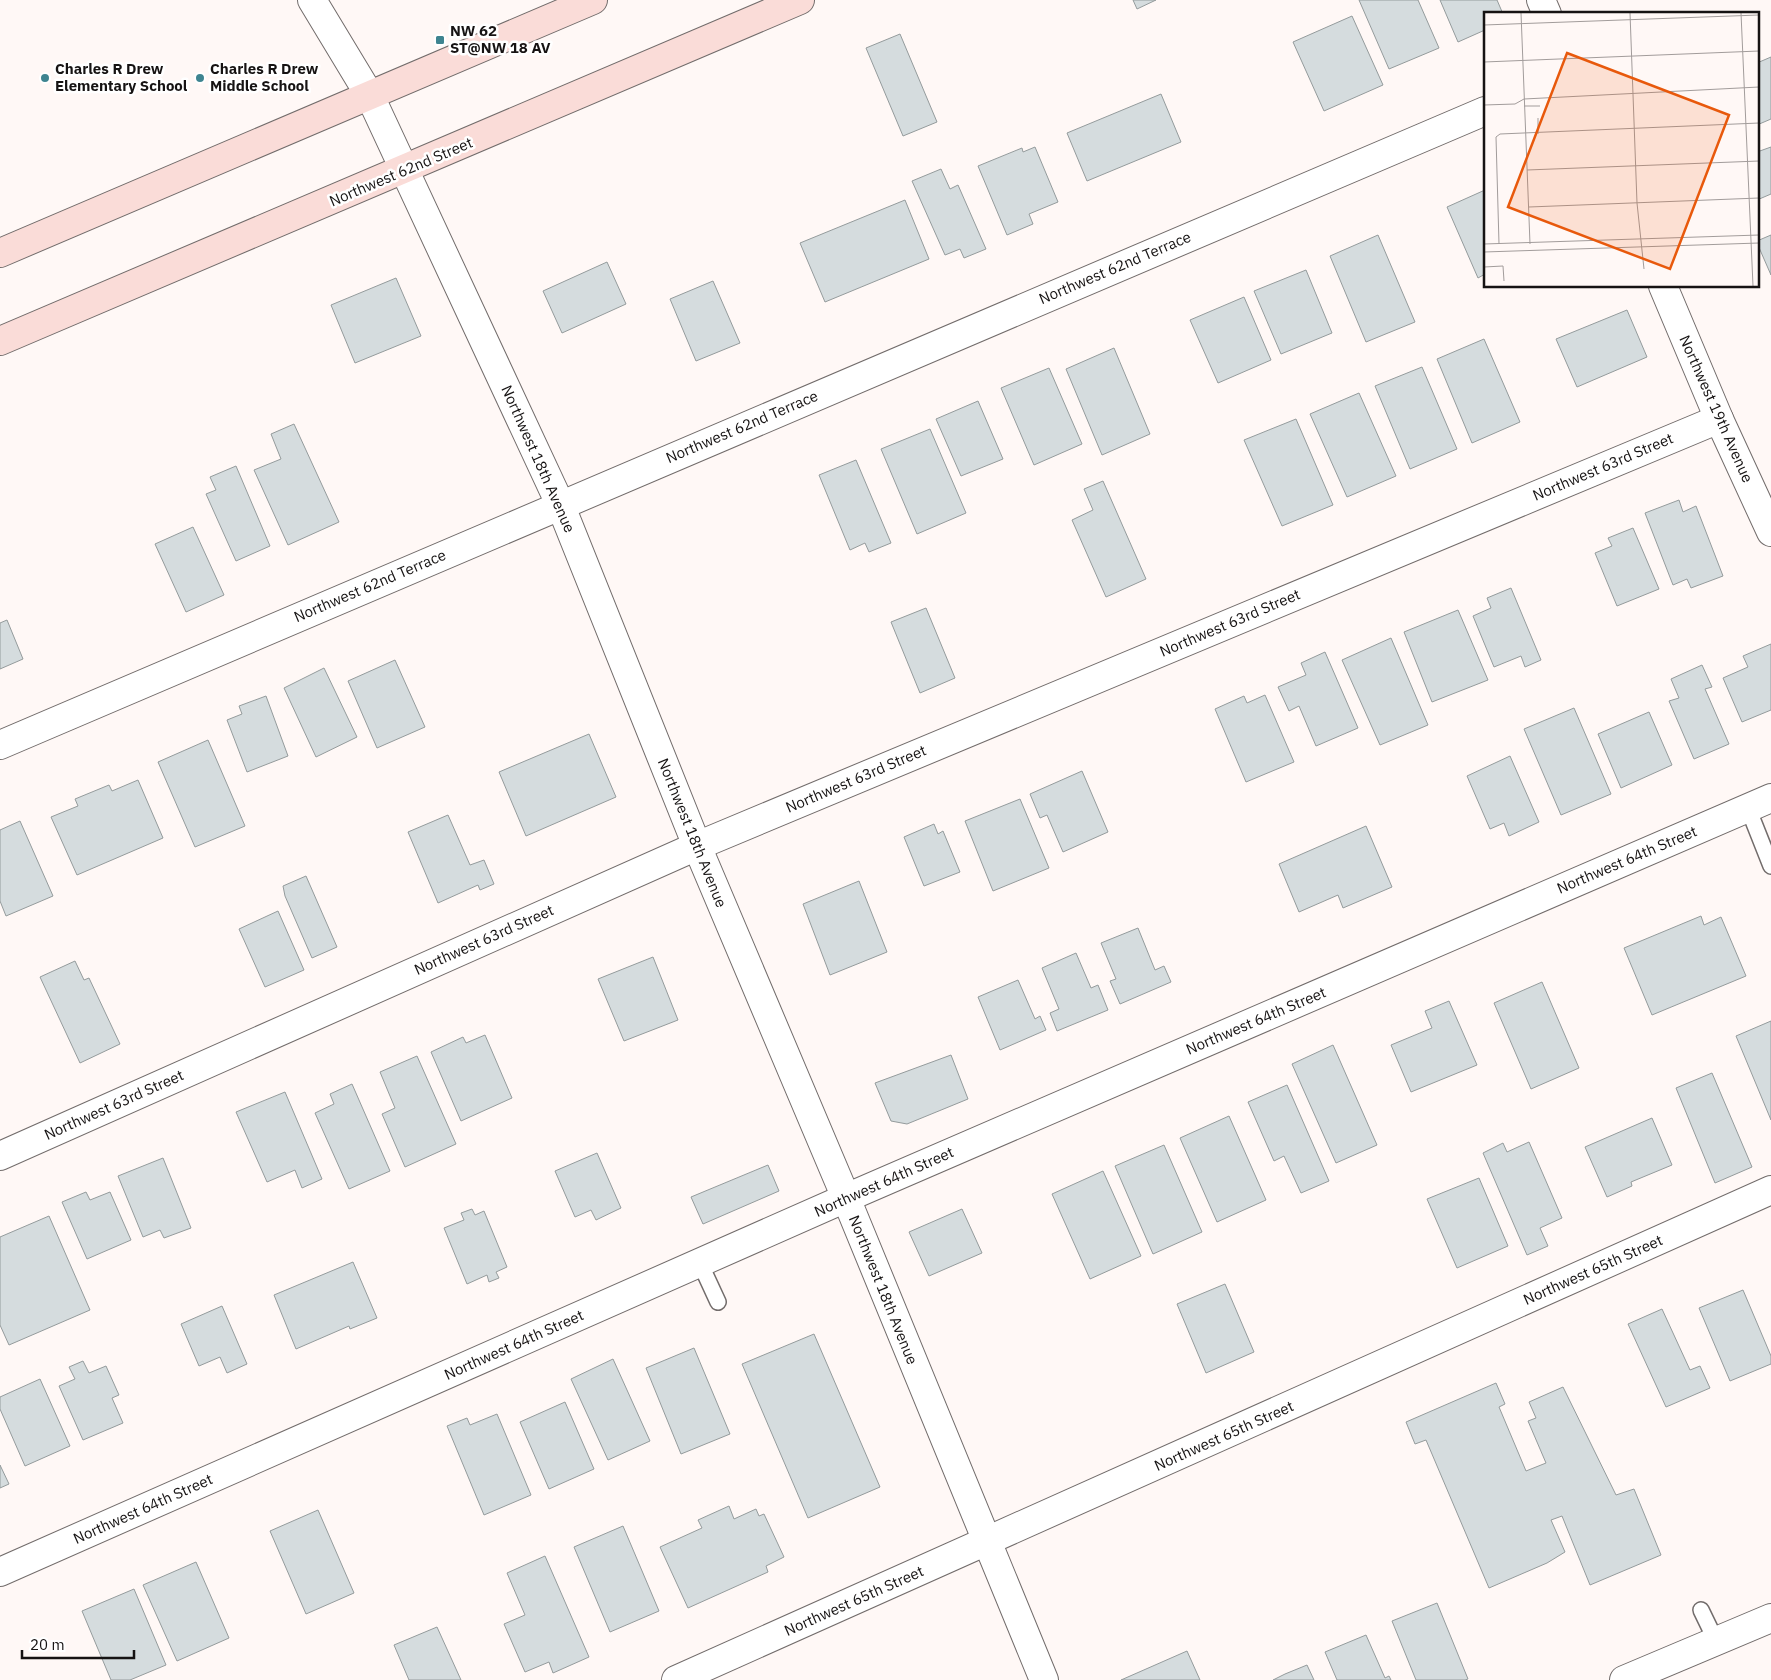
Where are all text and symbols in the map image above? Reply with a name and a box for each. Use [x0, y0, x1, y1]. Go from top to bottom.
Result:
inset map [1484, 12, 1758, 288]
place label: NW 62 ST@NW 18 AV [450, 21, 551, 57]
marker: NW 62 ST@NW 18 AV [434, 34, 446, 46]
place label: Charles R Drew Elementary School [55, 59, 188, 95]
place label: Charles R Drew Middle School [210, 59, 319, 95]
marker: Charles R Drew Elementary School [39, 72, 51, 84]
marker: Charles R Drew Middle School [194, 72, 206, 84]
street label: Northwest 62nd Street [326, 133, 475, 210]
street label: Northwest 62nd Terrace [1036, 227, 1194, 308]
street label: Northwest 19th Avenue [1675, 332, 1758, 485]
street label: Northwest 18th Avenue [497, 382, 580, 535]
street label: Northwest 62nd Terrace [663, 386, 821, 467]
street label: Northwest 63rd Street [1530, 428, 1676, 505]
street label: Northwest 62nd Terrace [291, 545, 449, 626]
street label: Northwest 63rd Street [1157, 584, 1303, 661]
street label: Northwest 63rd Street [783, 740, 929, 817]
street label: Northwest 18th Avenue [654, 755, 731, 910]
street label: Northwest 64th Street [1554, 821, 1700, 898]
street label: Northwest 63rd Street [411, 900, 557, 979]
street label: Northwest 64th Street [1183, 982, 1329, 1059]
street label: Northwest 63rd Street [41, 1065, 187, 1144]
street label: Northwest 64th Street [811, 1142, 956, 1221]
street label: Northwest 18th Avenue [845, 1212, 922, 1367]
street label: Northwest 65th Street [1520, 1230, 1665, 1309]
street label: Northwest 64th Street [441, 1305, 586, 1384]
street label: Northwest 65th Street [1151, 1396, 1296, 1475]
street label: Northwest 64th Street [70, 1469, 215, 1548]
street label: Northwest 65th Street [781, 1561, 926, 1640]
scale bar [22, 1628, 135, 1660]
text: 20 m [30, 1635, 65, 1654]

